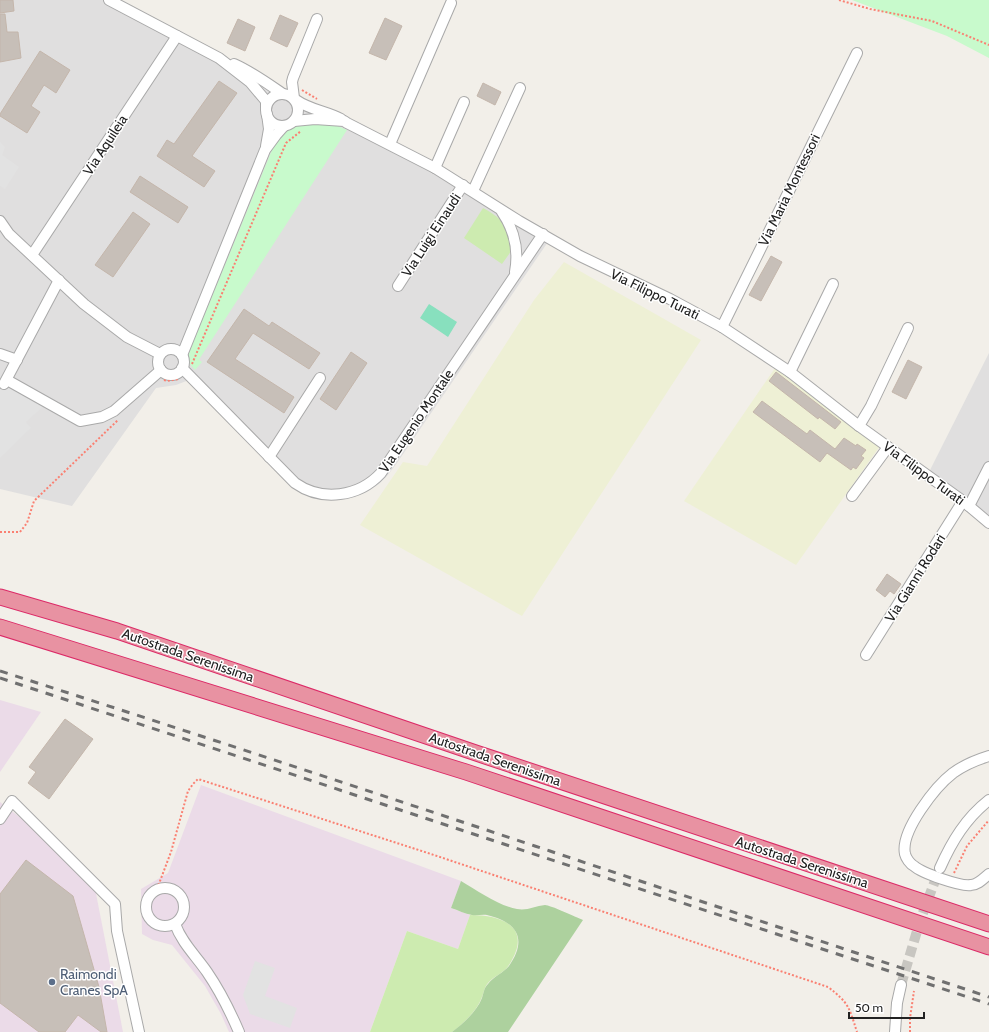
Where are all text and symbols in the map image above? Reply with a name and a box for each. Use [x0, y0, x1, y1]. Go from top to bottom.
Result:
street label: Via Aquileia [79, 111, 131, 179]
street label: Via Maria Montessori [754, 131, 824, 249]
street label: Via Luigi Einaudi [397, 190, 465, 280]
street label: Via Filippo Turati [607, 265, 703, 323]
street label: Via Eugenio Montale [375, 366, 457, 476]
street label: Via Filippo Turati [879, 437, 969, 509]
street label: Via Gianni Rodari [881, 531, 949, 625]
street label: Autostrada Serenissima [120, 624, 257, 686]
street label: Autostrada Serenissima [427, 728, 564, 790]
street label: Autostrada Serenissima [733, 832, 871, 892]
place label: Raimondi Cranes SpA [60, 965, 128, 999]
marker: Raimondi Cranes SpA [47, 977, 57, 987]
scale bar [849, 994, 924, 1020]
text: 50 m [855, 1000, 883, 1015]

